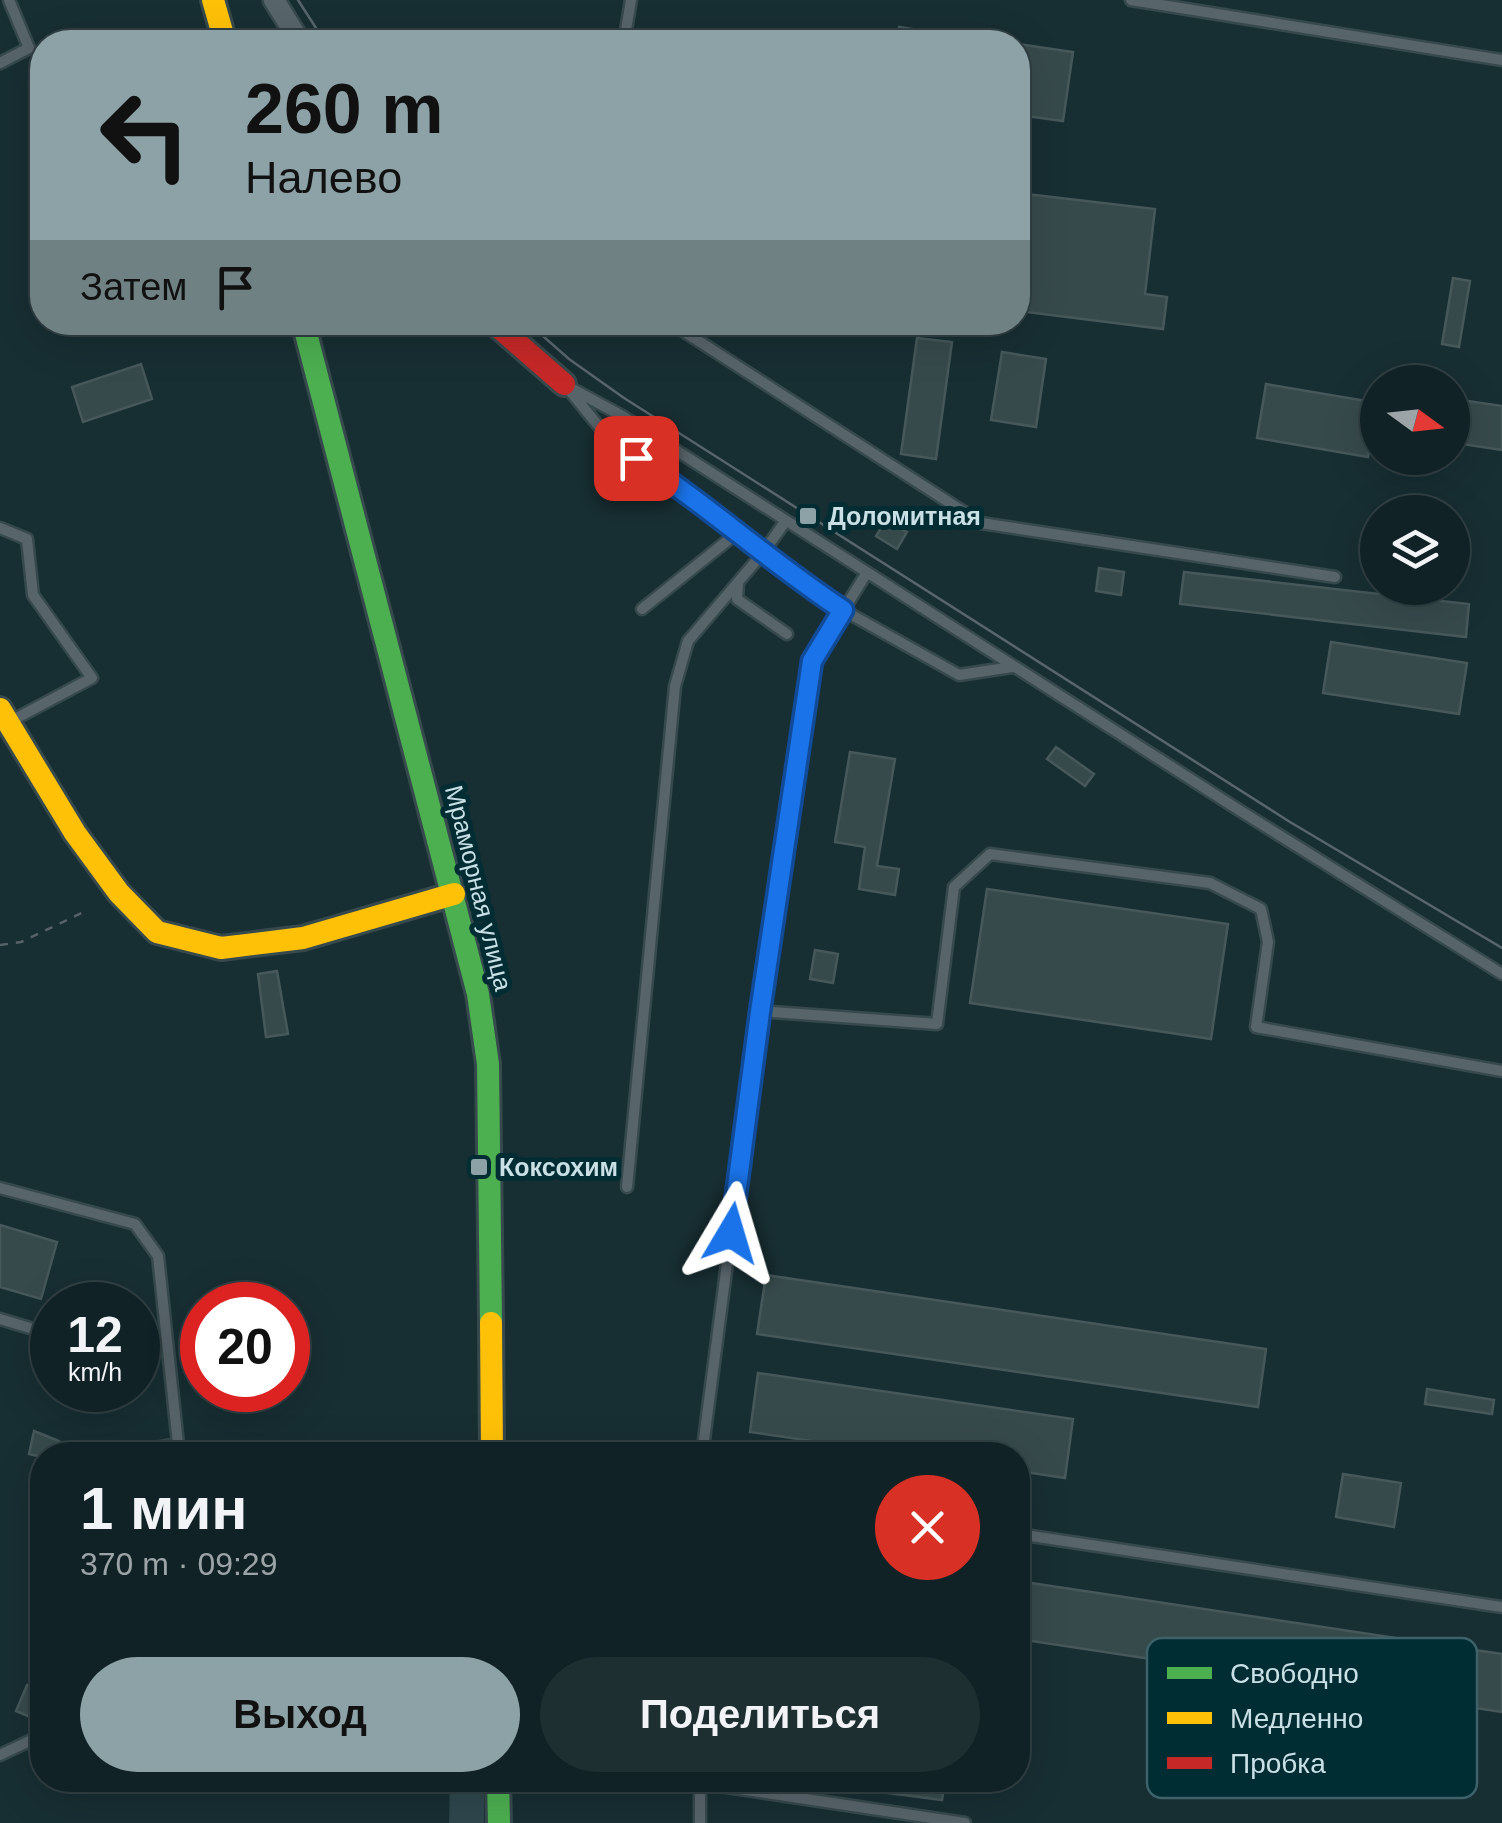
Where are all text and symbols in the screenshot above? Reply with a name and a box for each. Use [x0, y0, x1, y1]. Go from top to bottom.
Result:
icon: left [80, 70, 210, 200]
text: 260 m [245, 70, 443, 148]
text: Налево [245, 152, 402, 203]
icon: arrive [208, 260, 263, 315]
text: Затем [80, 266, 188, 308]
north arrow [1360, 365, 1470, 475]
map controls [1360, 365, 1470, 605]
pin [594, 416, 679, 501]
icon: arrive [609, 431, 664, 486]
button: layers [1360, 495, 1470, 605]
place label: Доломитная [828, 502, 981, 530]
marker: Доломитная [797, 505, 819, 527]
street label: Мраморная улица [440, 782, 518, 994]
place label: Коксохим [499, 1153, 618, 1181]
marker: Коксохим [468, 1156, 490, 1178]
position arrow [679, 1181, 783, 1285]
speed limit sign: 20 [180, 1282, 310, 1412]
text: 12 [67, 1307, 123, 1363]
text: km/h [68, 1358, 122, 1386]
text: 1 мин [80, 1475, 248, 1542]
button: close [875, 1475, 980, 1580]
text: 370 m · 09:29 [80, 1546, 277, 1582]
legend [1147, 1638, 1477, 1798]
button: Выход [80, 1657, 520, 1772]
button: Поделиться [540, 1657, 980, 1772]
text: Свободно [1230, 1658, 1359, 1689]
text: Медленно [1230, 1703, 1363, 1734]
text: Пробка [1230, 1748, 1326, 1779]

